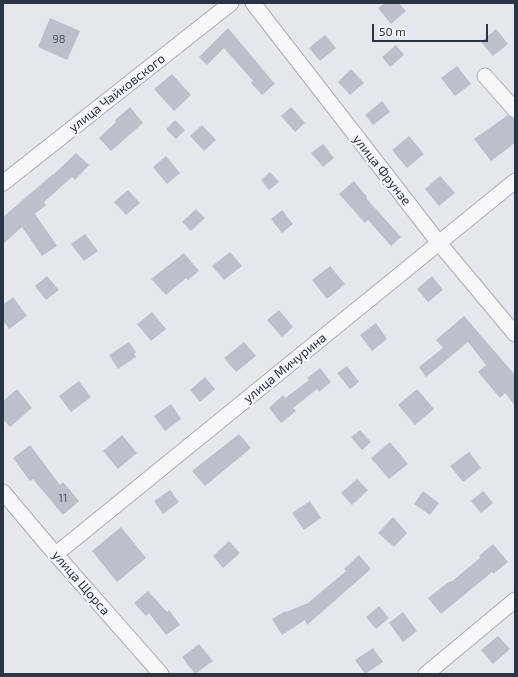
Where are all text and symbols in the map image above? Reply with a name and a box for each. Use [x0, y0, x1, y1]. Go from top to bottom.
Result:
scale bar [374, 16, 490, 42]
text: 50 m [379, 24, 406, 38]
house number: 98 [53, 32, 65, 46]
street label: улица Чайковского [66, 51, 168, 135]
street label: улица Фрунзе [350, 132, 414, 208]
street label: улица Мичурина [240, 330, 330, 406]
house number: 11 [59, 491, 67, 505]
street label: улица Щорса [49, 548, 113, 618]

